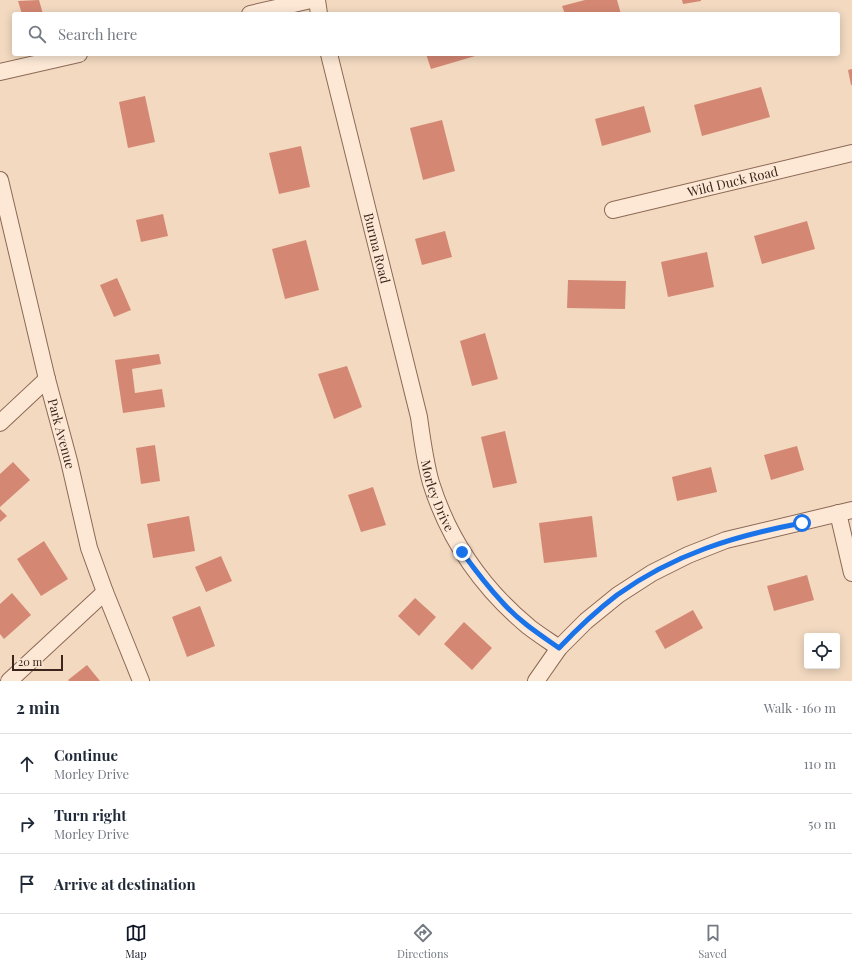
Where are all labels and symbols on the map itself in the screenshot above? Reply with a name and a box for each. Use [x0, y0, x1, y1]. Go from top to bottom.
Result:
street label: Wild Duck Road [684, 162, 780, 200]
street label: Burma Road [361, 211, 395, 286]
street label: Park Avenue [45, 396, 80, 471]
street label: Morley Drive [418, 458, 459, 534]
route start [793, 514, 811, 532]
route end [453, 543, 471, 561]
scale bar [12, 653, 63, 672]

